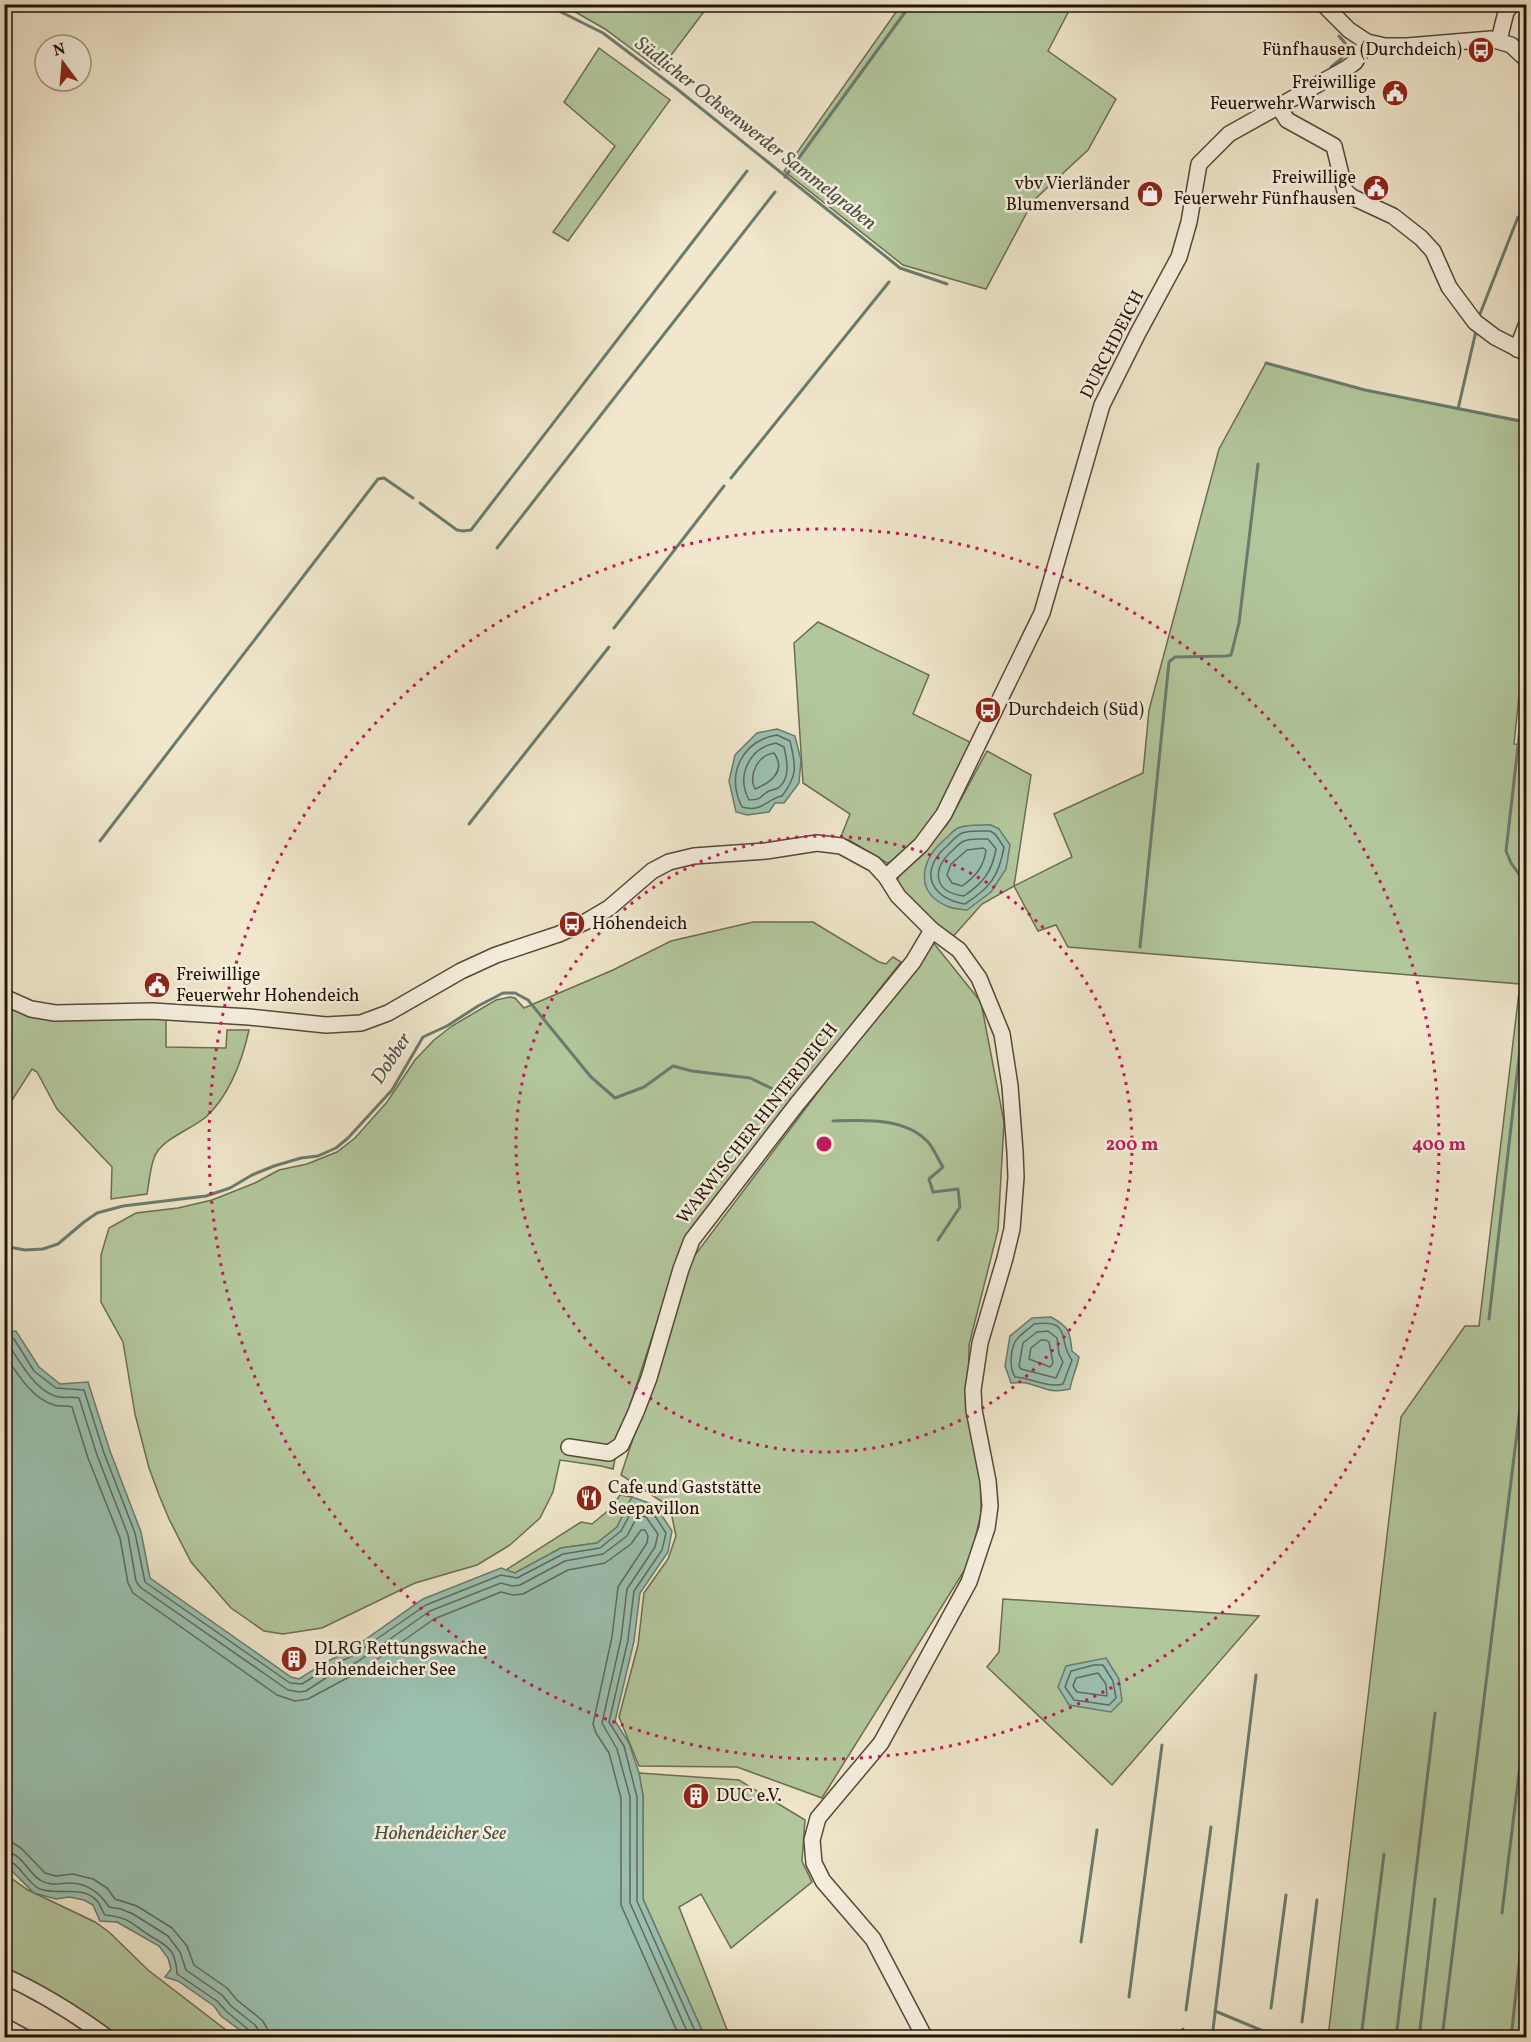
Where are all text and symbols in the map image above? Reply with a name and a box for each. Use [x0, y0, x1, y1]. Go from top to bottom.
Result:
water label: Südlicher Ochsenwerder Sammelgraben [628, 31, 882, 237]
north arrow [33, 33, 93, 93]
bus stop icon: Fünfhausen (Durchdeich) [1466, 35, 1496, 65]
text: N [51, 38, 68, 63]
place label: Fünfhausen (Durchdeich) [1262, 38, 1462, 63]
place label: Freiwillige Feuerwehr Warwisch [1210, 71, 1376, 117]
public building icon: Freiwillige Feuerwehr Warwisch [1380, 78, 1410, 108]
place label: Freiwillige Feuerwehr Fünfhausen [1173, 166, 1356, 212]
place label: vbv Vierländer Blumenversand [1006, 172, 1130, 218]
public building icon: Freiwillige Feuerwehr Fünfhausen [1361, 173, 1391, 203]
shop icon: vbv Vierländer Blumenversand [1135, 179, 1165, 209]
street label: DURCHDEICH [1075, 287, 1151, 403]
bus stop icon: Durchdeich (Süd) [973, 695, 1003, 725]
place label: Durchdeich (Süd) [1008, 698, 1144, 723]
bus stop icon: Hohendeich [557, 909, 587, 939]
place label: Hohendeich [592, 912, 688, 937]
place label: Freiwillige Feuerwehr Hohendeich [176, 963, 360, 1009]
public building icon: Freiwillige Feuerwehr Hohendeich [142, 970, 172, 1000]
street label: WARWISCHER HINTERDEICH [672, 1018, 844, 1230]
water label: Dobber [365, 1027, 419, 1090]
text: 200 m [1106, 1133, 1158, 1158]
text: 400 m [1412, 1133, 1466, 1158]
centre of rings [814, 1134, 834, 1154]
place label: Cafe und Gaststätte Seepavillon [608, 1476, 761, 1522]
restaurant icon: Cafe und Gaststätte Seepavillon [574, 1483, 604, 1513]
place label: DLRG Rettungswache Hohendeicher See [314, 1637, 486, 1683]
building icon: DLRG Rettungswache Hohendeicher See [279, 1644, 309, 1674]
building icon: DUC e.V. [681, 1781, 711, 1811]
place label: DUC e.V. [716, 1784, 782, 1809]
water label: Hohendeicher See [374, 1820, 507, 1848]

